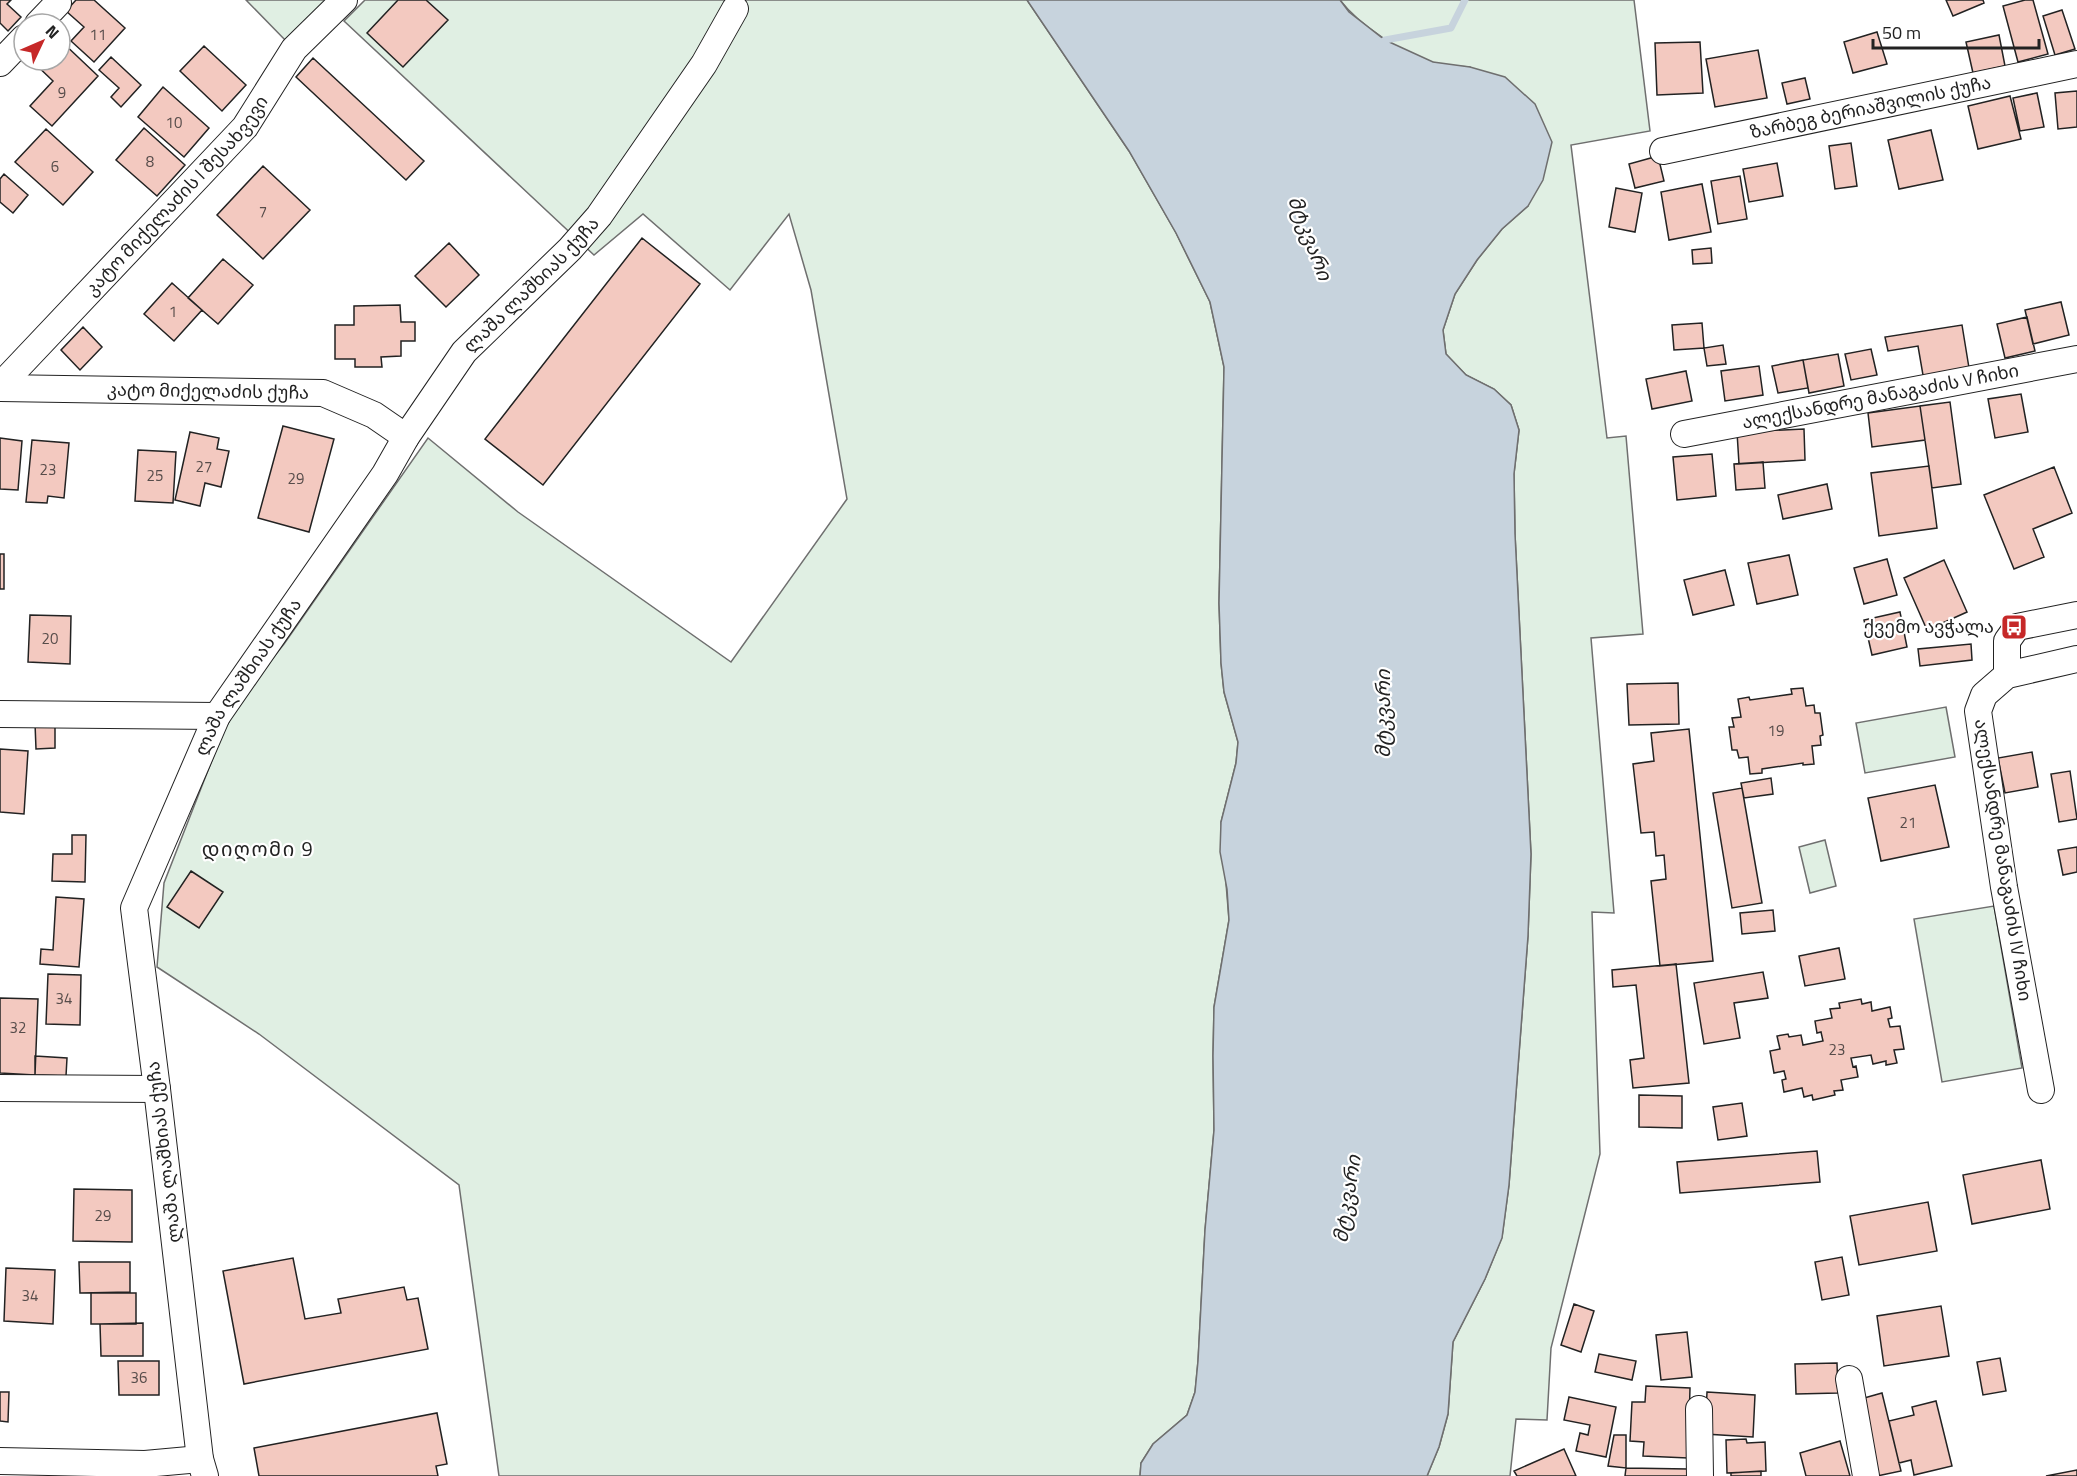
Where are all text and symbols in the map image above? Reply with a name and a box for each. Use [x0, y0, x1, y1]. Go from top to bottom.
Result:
north arrow [12, 12, 72, 72]
scale bar [1873, 12, 2040, 50]
text: N [40, 19, 65, 44]
text: 50 m [1882, 19, 1921, 46]
house number: 11 [90, 23, 106, 46]
street label: ზარბეგ ბერიაშვილის ქუჩა [1747, 68, 1993, 145]
house number: 9 [58, 81, 66, 104]
street label: კატო მიქელაძის I შესახვევი [78, 90, 275, 301]
house number: 10 [166, 111, 182, 134]
house number: 8 [146, 150, 154, 173]
house number: 6 [51, 155, 59, 178]
water label: მტკვარი [1280, 191, 1341, 286]
house number: 7 [259, 200, 267, 223]
street label: ლაშა ლაშხიას ქუჩა [457, 211, 605, 359]
house number: 1 [169, 300, 177, 323]
street label: ალექსანდრე მანაგაძის V ჩიხი [1740, 356, 2021, 436]
street label: კატო მიქელაძის ქუჩა [107, 376, 309, 406]
house number: 27 [196, 455, 212, 478]
house number: 23 [40, 458, 56, 481]
house number: 25 [147, 464, 163, 487]
house number: 29 [288, 467, 304, 490]
street label: ლაშა ლაშხიას ქუჩა [187, 593, 308, 760]
bus stop icon: ქვემო ავჭალა [1999, 612, 2029, 642]
place label: ქვემო ავჭალა [1864, 613, 1994, 640]
house number: 20 [42, 627, 58, 650]
water label: მტკვარი [1367, 668, 1398, 758]
street label: ალექსანდრე მანაგაძის IV ჩიხი [1968, 717, 2039, 1003]
house number: 19 [1768, 719, 1784, 742]
house number: 21 [1900, 811, 1916, 834]
district label: დიღომი 9 [202, 833, 314, 864]
house number: 34 [56, 987, 72, 1010]
house number: 32 [10, 1016, 26, 1039]
house number: 23 [1829, 1038, 1845, 1061]
street label: ლაშა ლაშხიას ქუჩა [139, 1060, 188, 1244]
water label: მტკვარი [1324, 1151, 1369, 1245]
house number: 29 [95, 1204, 111, 1227]
house number: 34 [22, 1284, 38, 1307]
house number: 36 [131, 1366, 147, 1389]

